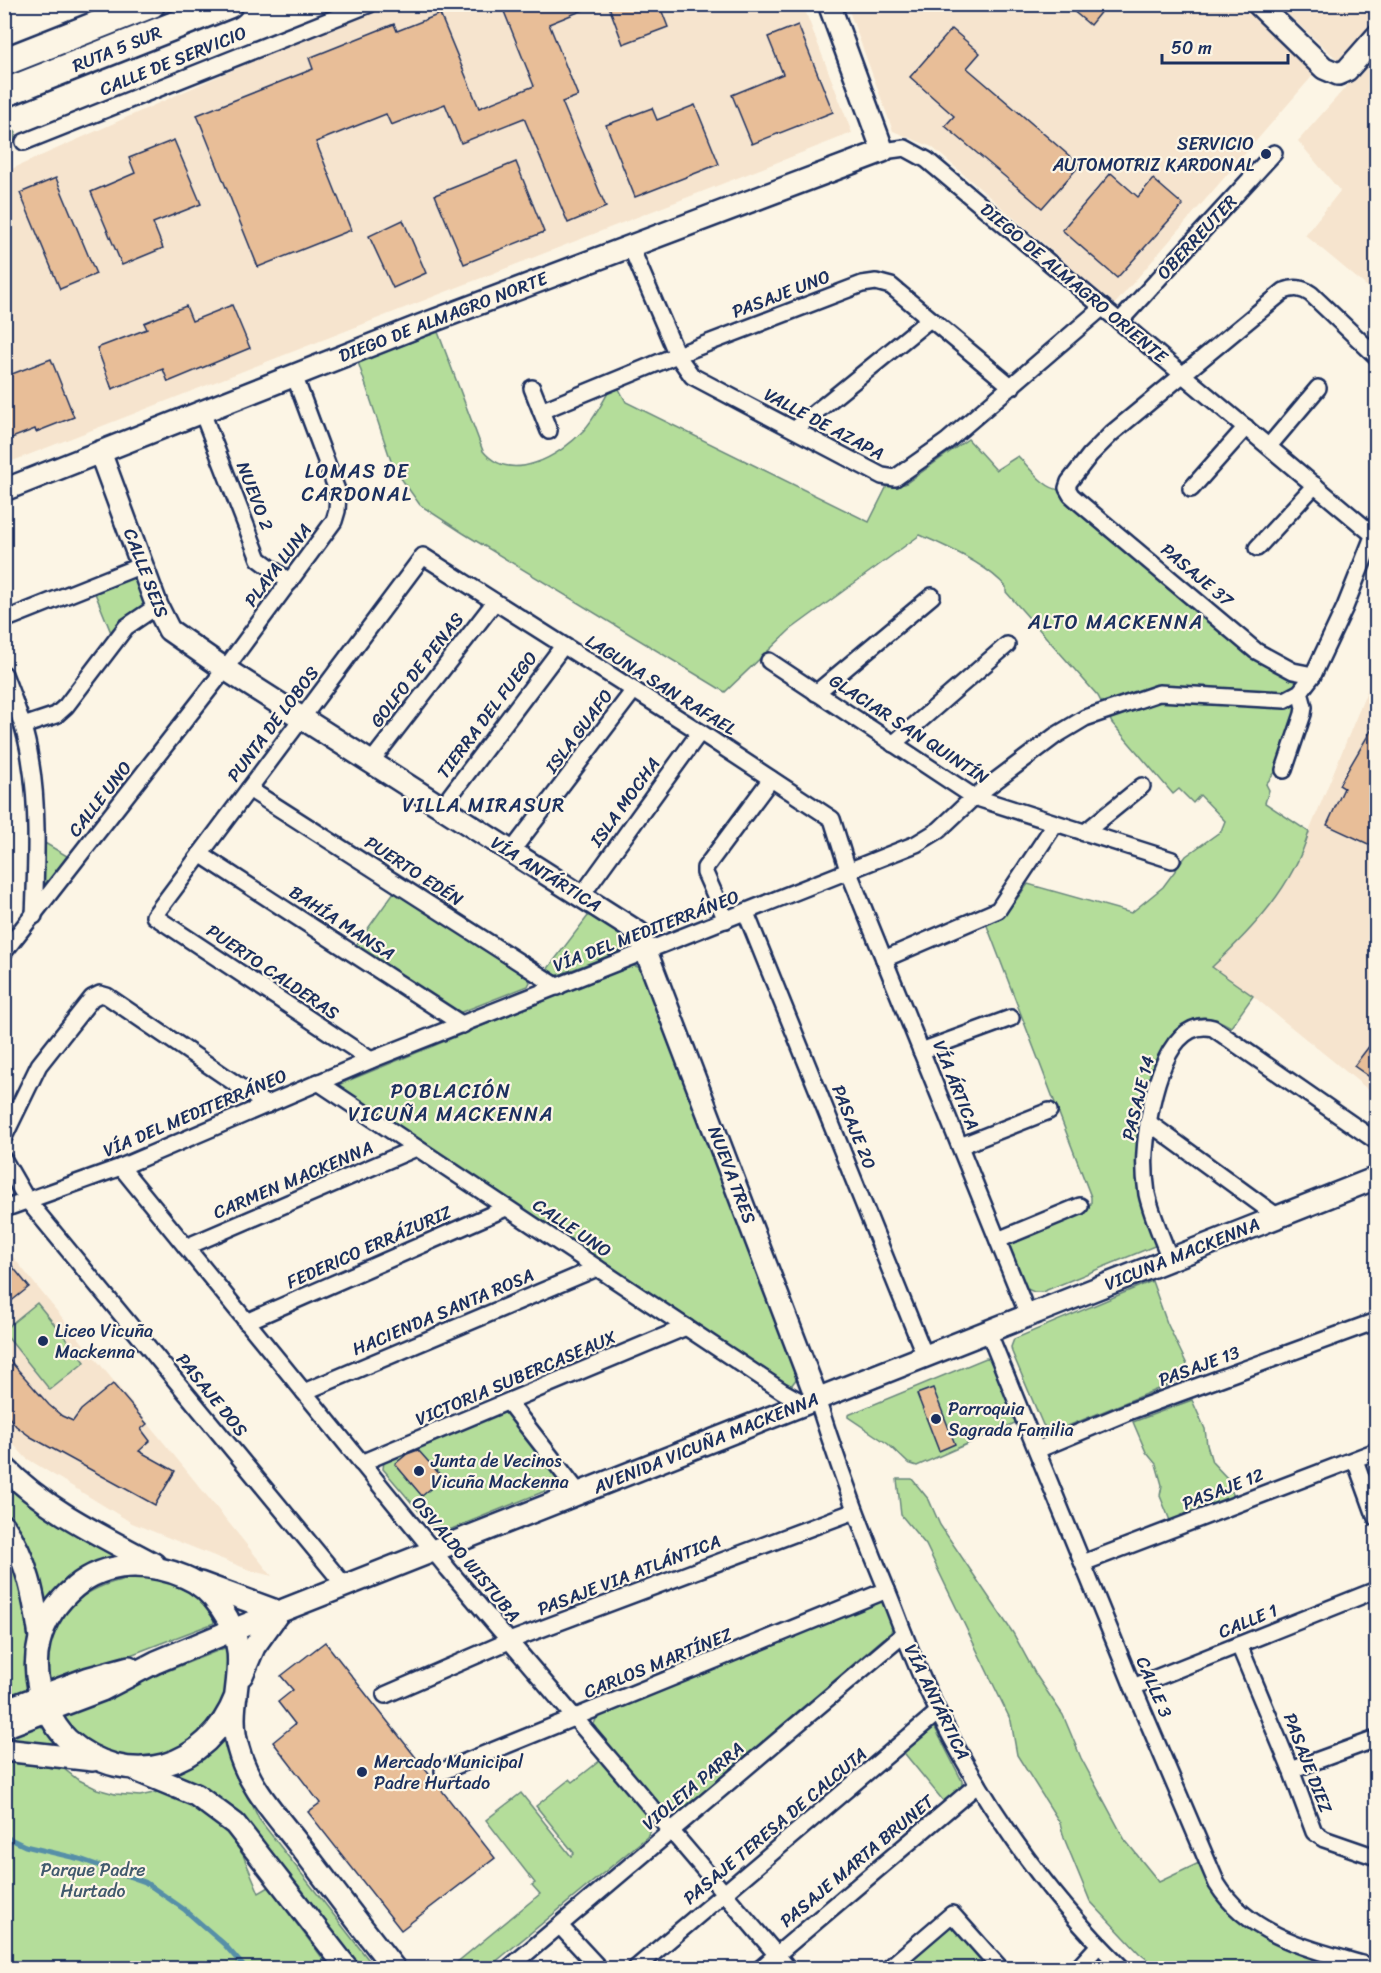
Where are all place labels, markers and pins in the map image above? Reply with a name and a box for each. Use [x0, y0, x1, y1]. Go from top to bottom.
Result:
place label: SERVICIO AUTOMOTRIZ KARDONAL [1052, 128, 1255, 181]
marker: SERVICIO AUTOMOTRIZ KARDONAL [1259, 147, 1273, 161]
place label: Liceo Vicuña Mackenna [55, 1315, 153, 1368]
marker: Liceo Vicuña Mackenna [36, 1334, 50, 1348]
place label: Parroquia Sagrada Familia [948, 1393, 1074, 1446]
marker: Parroquia Sagrada Familia [929, 1412, 943, 1426]
place label: Junta de Vecinos Vicuña Mackenna [430, 1445, 569, 1498]
marker: Junta de Vecinos Vicuña Mackenna [412, 1464, 426, 1478]
place label: Mercado Municipal Padre Hurtado [374, 1746, 524, 1799]
marker: Mercado Municipal Padre Hurtado [355, 1765, 369, 1779]

